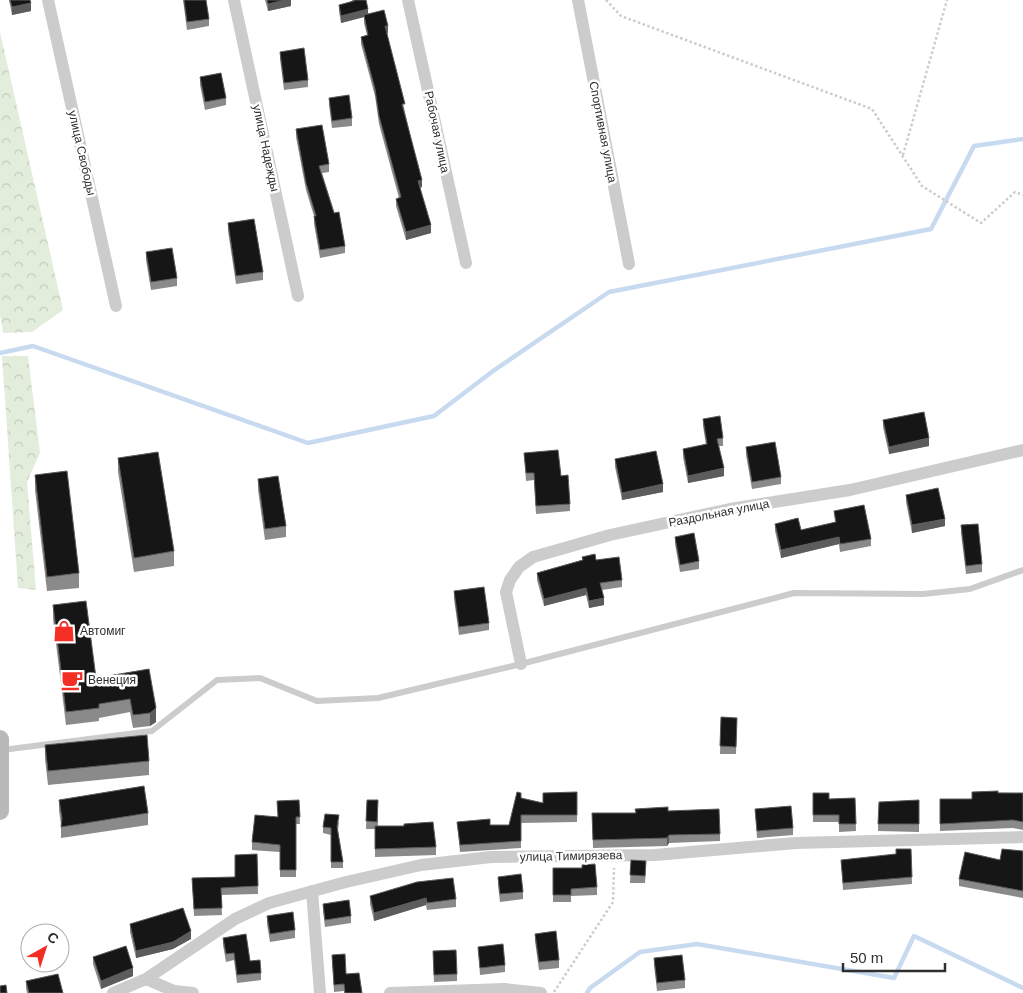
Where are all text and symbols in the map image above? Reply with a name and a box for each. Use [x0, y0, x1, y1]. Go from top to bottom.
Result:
street label: Спортивная улица [586, 80, 620, 184]
street label: Рабочая улица [421, 90, 453, 175]
street label: улица Надежды [250, 103, 282, 193]
street label: улица Свободы [65, 109, 99, 197]
street label: Раздольная улица [668, 496, 771, 530]
shop icon: Автомиг [51, 618, 77, 644]
place label: Автомиг [80, 624, 126, 638]
cafe icon: Венеция [59, 667, 85, 693]
place label: Венеция [88, 673, 136, 687]
street label: улица Тимирязева [519, 848, 623, 864]
north arrow [20, 923, 70, 973]
text: С [44, 928, 62, 947]
scale bar [843, 940, 946, 972]
text: 50 m [850, 949, 883, 966]

